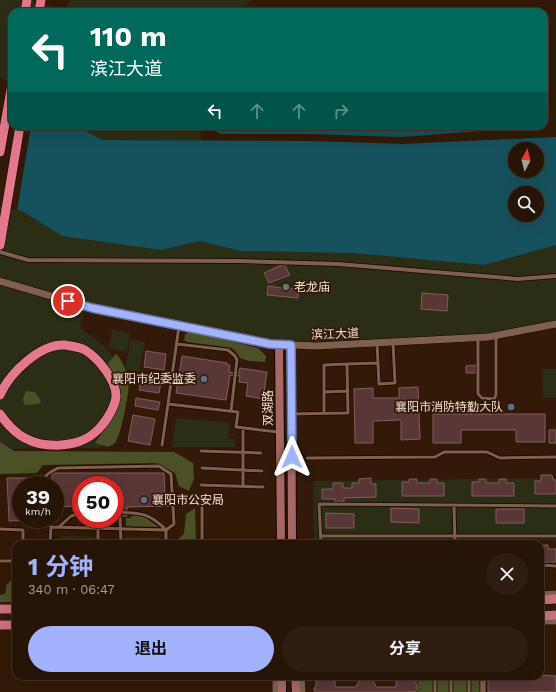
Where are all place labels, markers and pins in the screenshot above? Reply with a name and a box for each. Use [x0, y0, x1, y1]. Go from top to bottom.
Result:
place label: 老龙庙 [294, 280, 330, 294]
marker: 老龙庙 [281, 282, 291, 292]
pin [51, 284, 85, 318]
place label: 襄阳市纪委监委 [112, 372, 196, 386]
marker: 襄阳市纪委监委 [199, 374, 209, 384]
place label: 襄阳市消防特勤大队 [395, 400, 503, 414]
marker: 襄阳市消防特勤大队 [506, 402, 516, 412]
place label: 襄阳市公安局 [152, 493, 224, 507]
marker: 襄阳市公安局 [139, 495, 149, 505]

